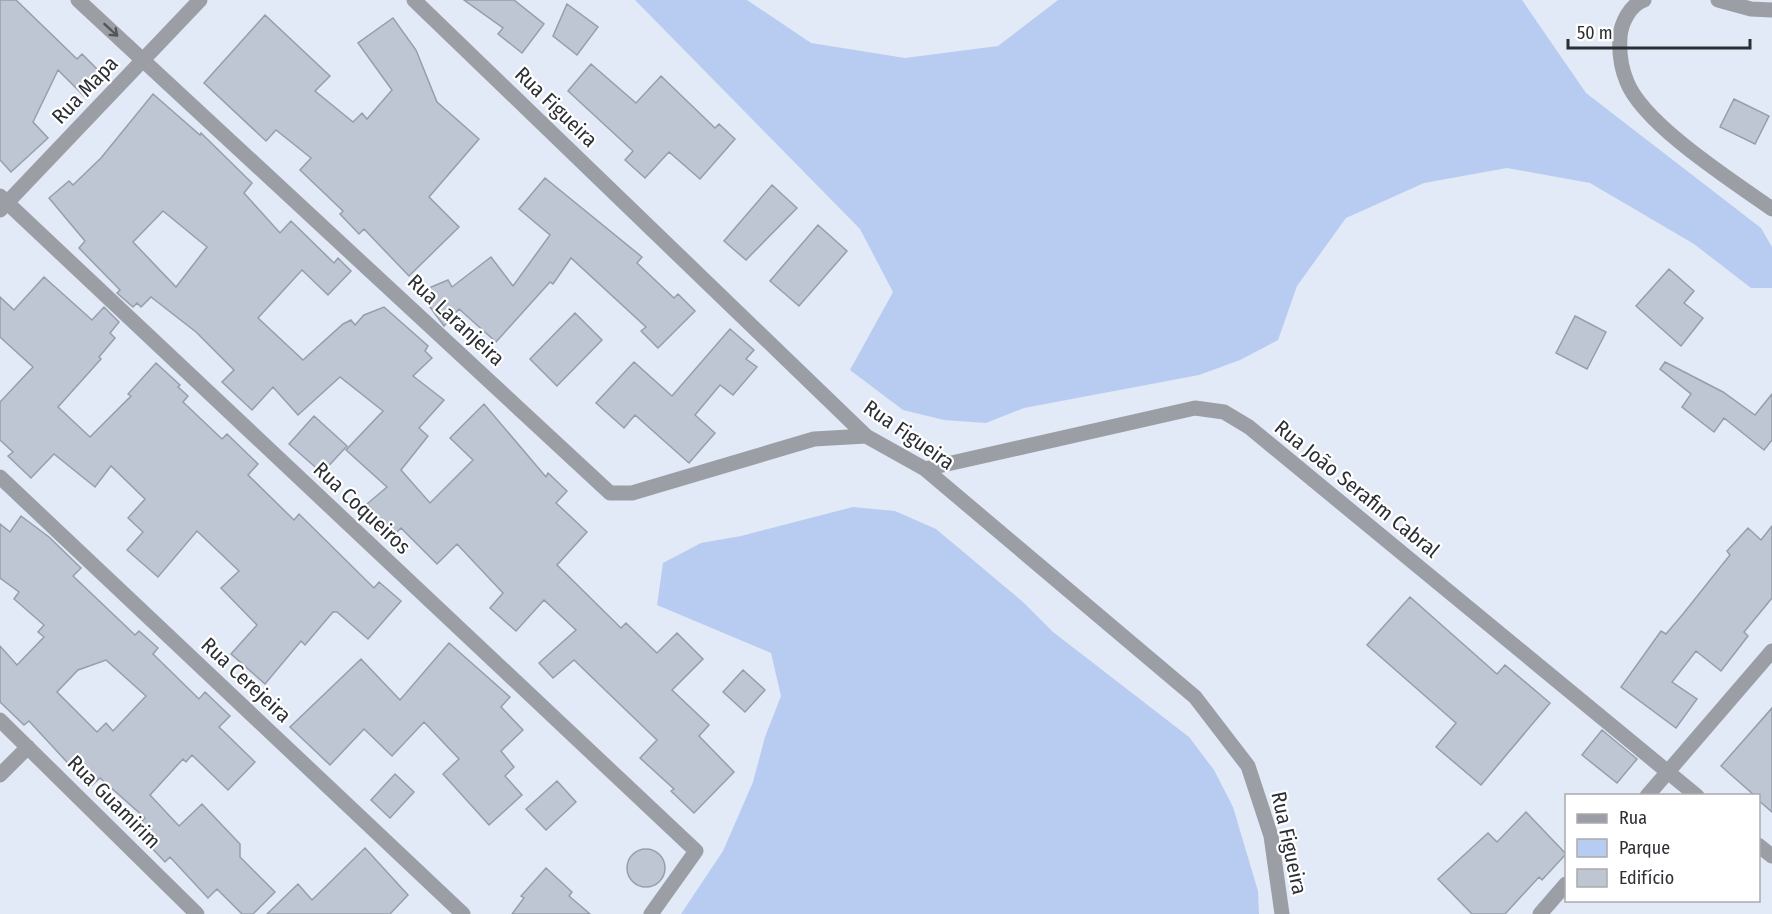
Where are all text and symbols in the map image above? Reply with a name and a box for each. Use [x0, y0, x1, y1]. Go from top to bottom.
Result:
scale bar [1568, 12, 1750, 50]
text: 50 m [1577, 22, 1613, 44]
one-way arrow [103, 23, 118, 37]
street label: Rua Mapa [46, 51, 124, 129]
street label: Rua Figueira [509, 61, 603, 153]
street label: Rua Laranjeira [402, 269, 510, 371]
street label: Rua Figueira [859, 394, 959, 476]
street label: Rua João Serafim Cabral [1269, 415, 1445, 564]
street label: Rua Coqueiros [308, 456, 416, 560]
street label: Rua Cerejeira [196, 632, 296, 728]
street label: Rua Guamirim [62, 750, 166, 854]
street label: Rua Figueira [1265, 789, 1313, 897]
legend [1565, 794, 1760, 902]
text: Rua [1619, 807, 1647, 829]
text: Parque [1619, 837, 1670, 859]
text: Edifício [1619, 867, 1674, 889]

